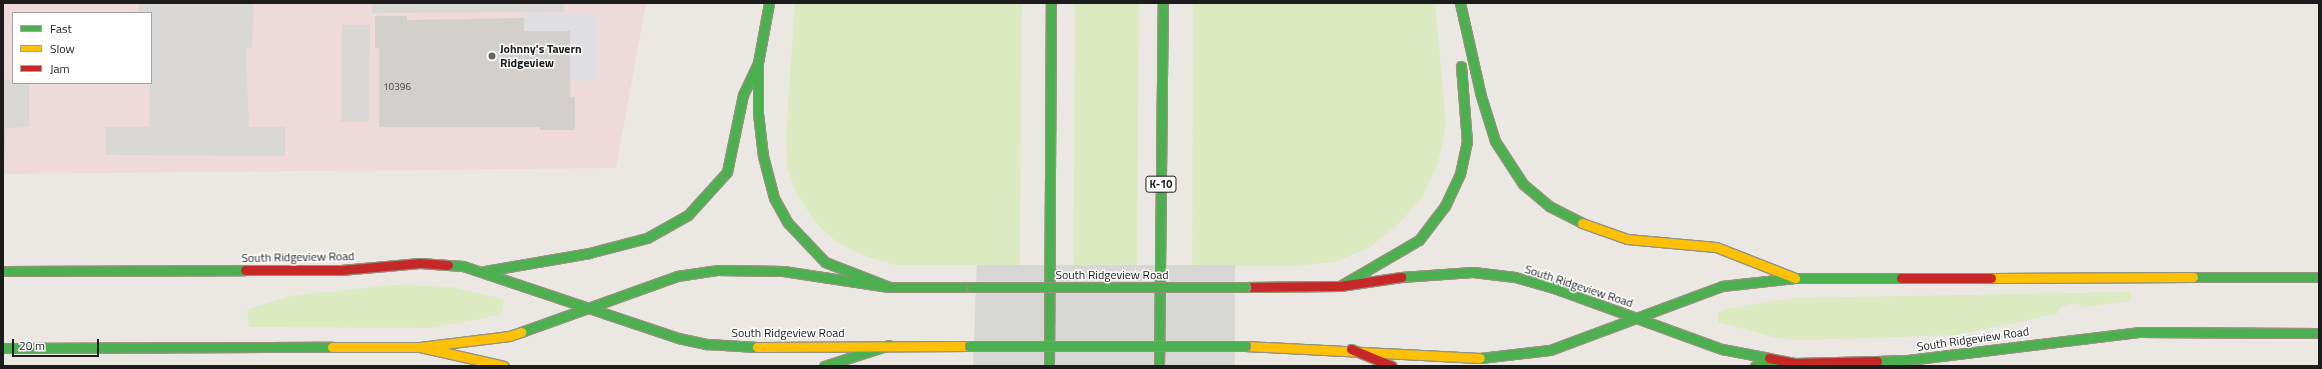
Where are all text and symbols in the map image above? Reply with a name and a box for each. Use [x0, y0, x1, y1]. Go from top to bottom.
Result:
legend [12, 12, 152, 84]
text: Fast [50, 19, 72, 38]
text: Slow [50, 39, 75, 58]
place label: Johnny's Tavern Ridgeview [500, 42, 582, 70]
marker: Johnny's Tavern Ridgeview [487, 51, 497, 61]
text: Jam [50, 59, 70, 78]
house number: 10396 [383, 81, 411, 93]
road number: K-10 [1145, 175, 1177, 193]
street label: South Ridgeview Road [241, 249, 355, 265]
street label: South Ridgeview Road [1523, 262, 1635, 310]
street label: South Ridgeview Road [1055, 268, 1169, 282]
street label: South Ridgeview Road [1916, 324, 2030, 354]
street label: South Ridgeview Road [731, 326, 845, 340]
scale bar [14, 331, 101, 357]
text: 20 m [19, 336, 45, 355]

